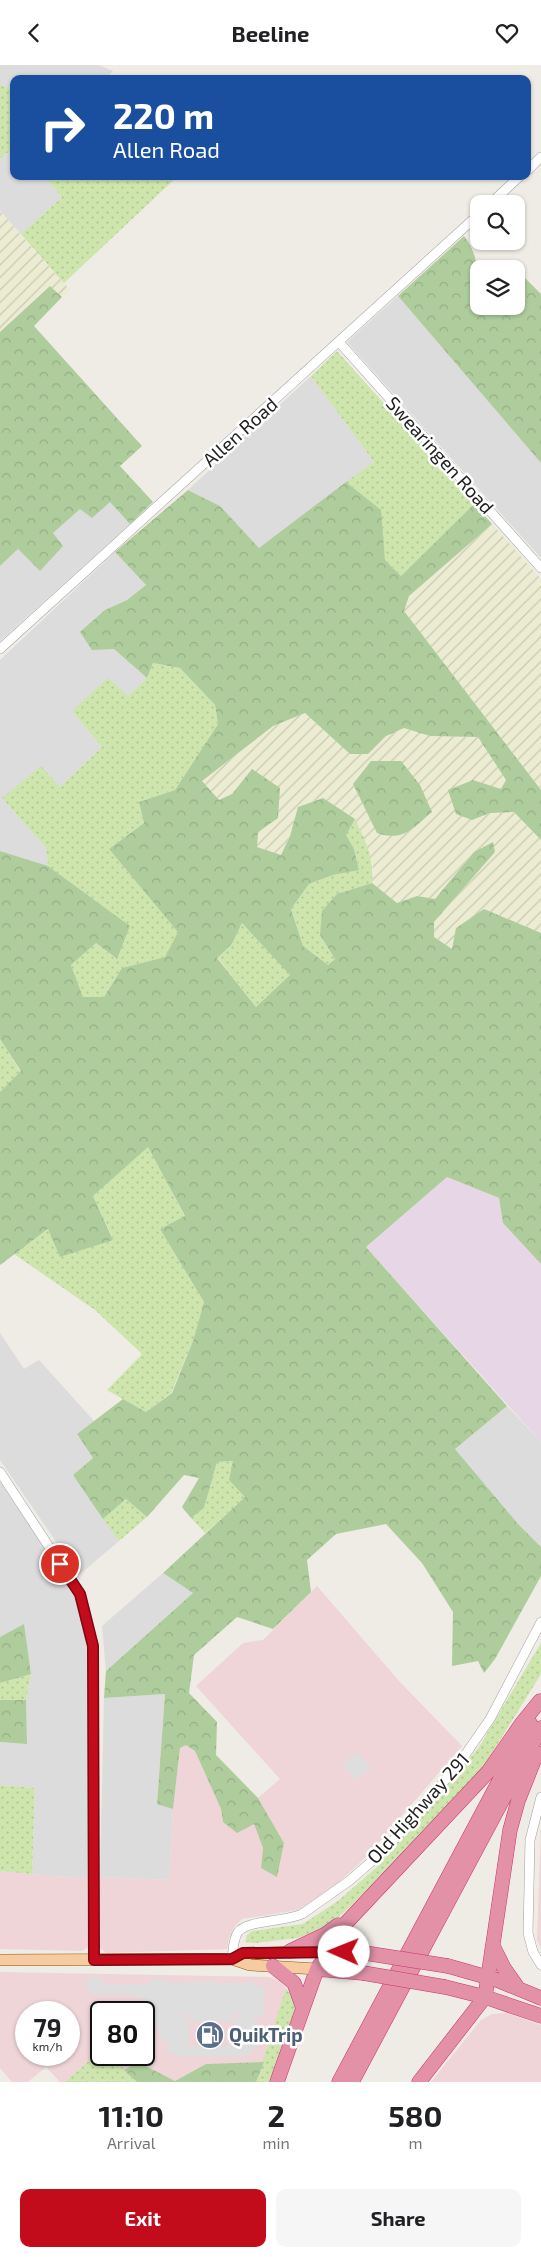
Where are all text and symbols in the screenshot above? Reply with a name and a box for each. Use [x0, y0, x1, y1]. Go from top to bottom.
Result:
icon: back [20, 19, 48, 47]
icon: heart [493, 19, 521, 47]
text: Beeline [232, 20, 309, 46]
text: 220 m [113, 94, 214, 136]
icon: right [30, 95, 95, 160]
text: Allen Road [113, 136, 220, 162]
map controls [470, 195, 525, 315]
button: search [470, 195, 525, 250]
button: layers [470, 260, 525, 315]
street label: Swearingen Road [382, 391, 499, 518]
street label: Allen Road [198, 392, 282, 471]
pin [39, 1543, 81, 1585]
icon: arrive [46, 1550, 74, 1578]
street label: Old Highway 291 [362, 1747, 474, 1868]
position arrow [317, 1925, 369, 1977]
speed limit sign: 80 [90, 2001, 155, 2066]
text: 79 [34, 2012, 61, 2042]
fuel station icon: QuikTrip [195, 2020, 225, 2050]
place label: QuikTrip [229, 2023, 303, 2047]
text: km/h [33, 2039, 62, 2053]
text: 11:10 [99, 2097, 164, 2133]
text: 2 [267, 2097, 285, 2133]
text: 580 [388, 2097, 443, 2133]
text: Arrival [107, 2133, 156, 2152]
text: min [263, 2133, 290, 2152]
text: m [408, 2133, 422, 2152]
button: Exit [20, 2189, 266, 2247]
button: Share [276, 2189, 521, 2247]

